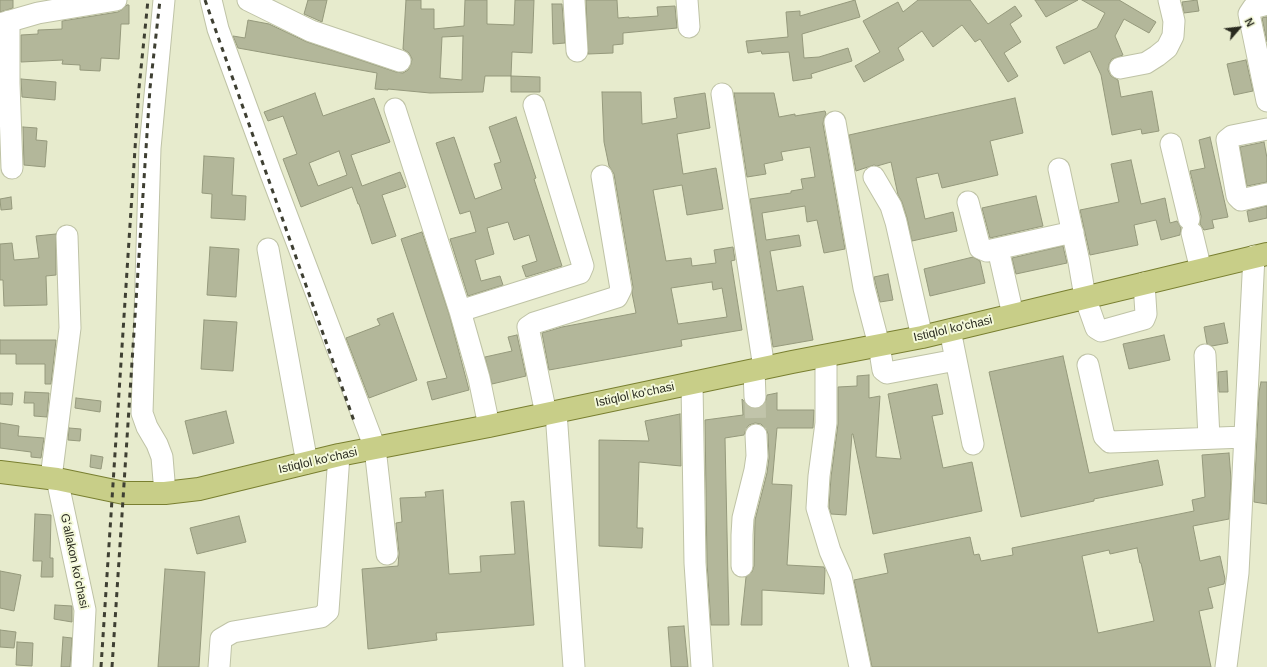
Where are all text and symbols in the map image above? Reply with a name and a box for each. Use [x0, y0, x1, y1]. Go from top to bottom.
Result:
north arrow [1219, 8, 1259, 48]
text: N [1242, 16, 1257, 29]
street label: Istiqlol ko'chasi [912, 313, 994, 345]
street label: Istiqlol ko'chasi [594, 380, 676, 410]
street label: Istiqlol ko'chasi [277, 445, 359, 477]
street label: Gʻallakon koʻchasi [57, 512, 91, 610]

